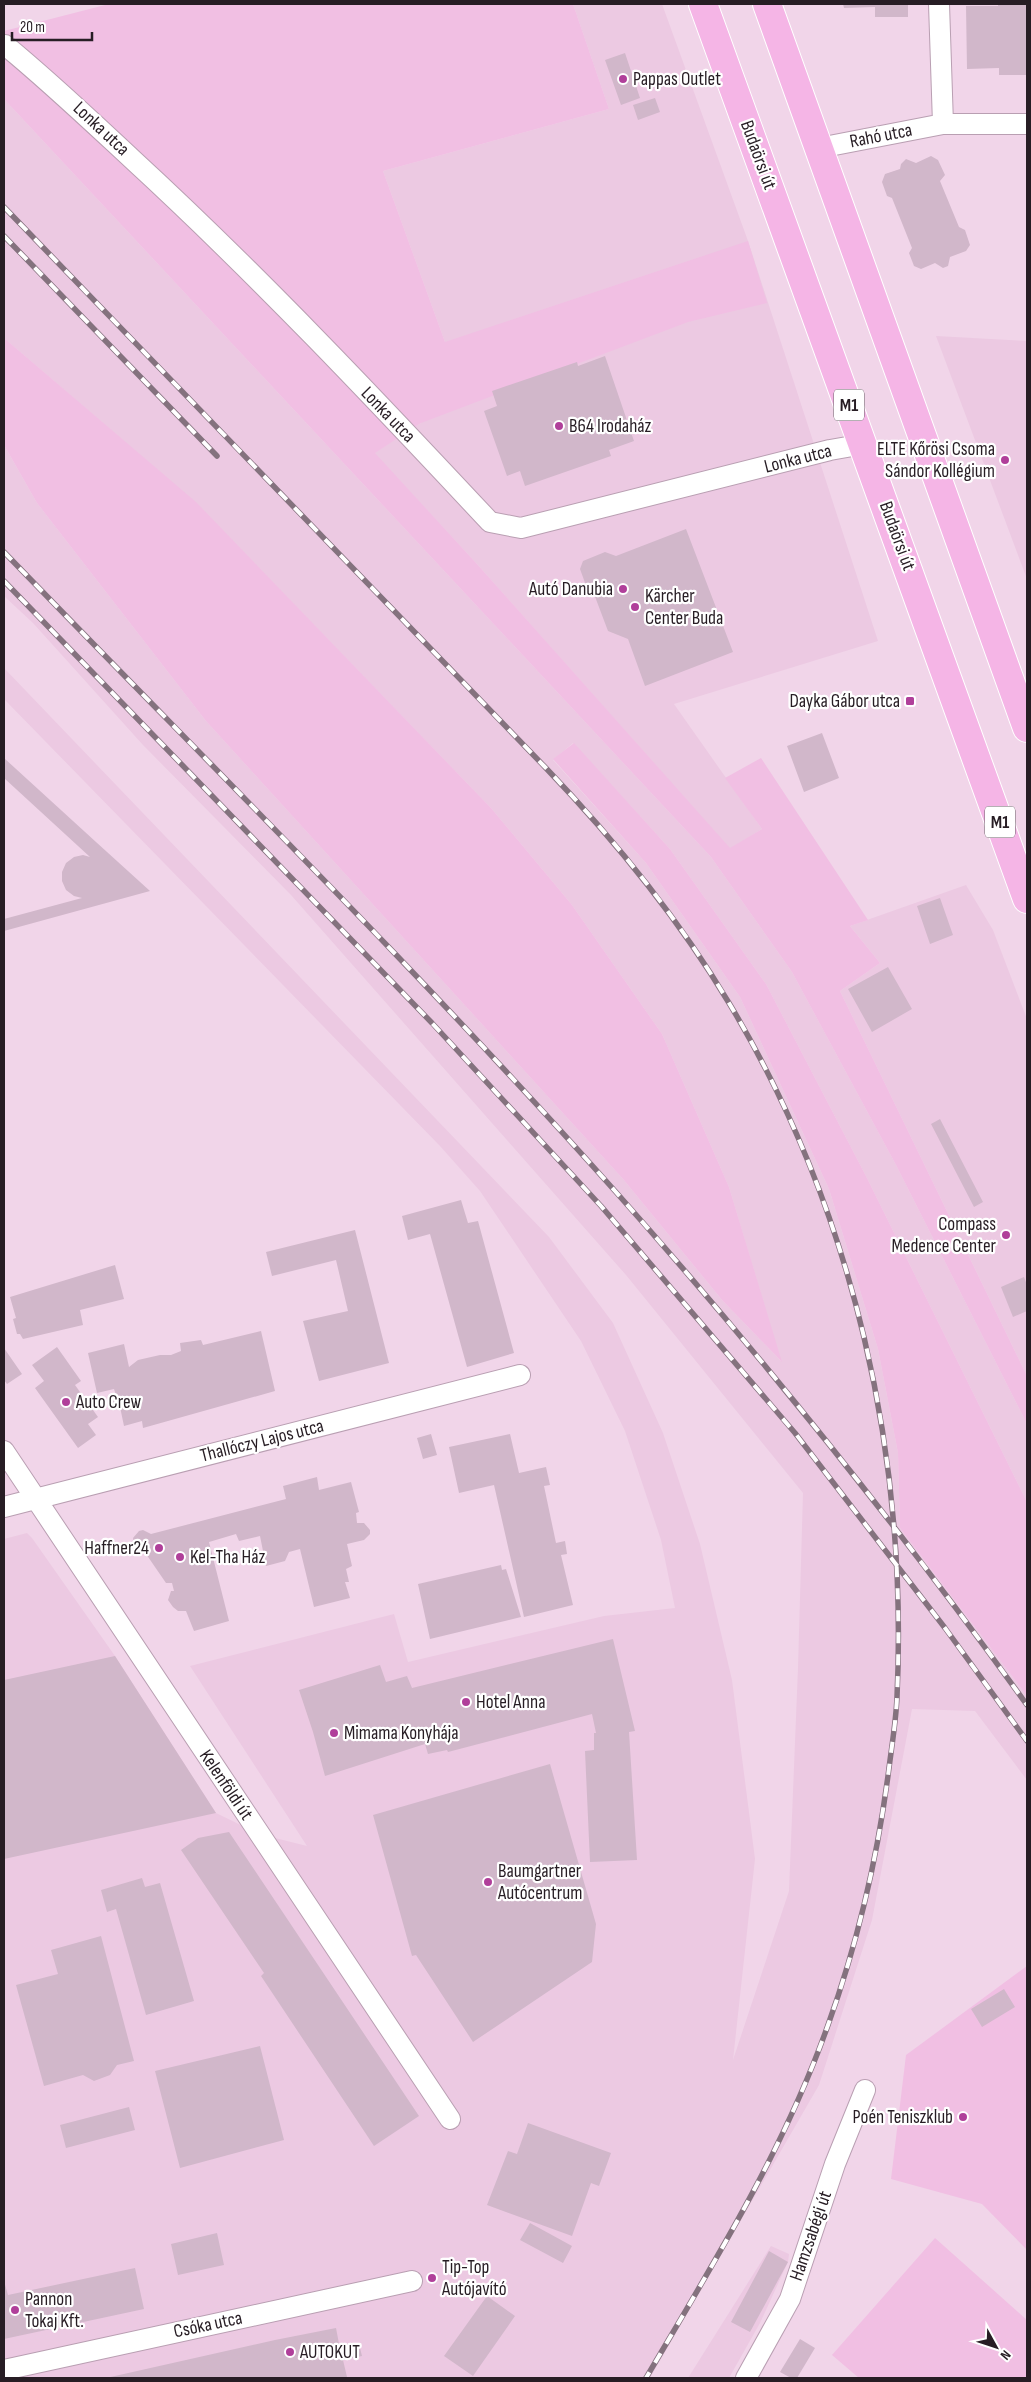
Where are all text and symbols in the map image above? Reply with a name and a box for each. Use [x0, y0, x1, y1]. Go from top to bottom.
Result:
scale bar [12, 10, 92, 42]
text: 20 m [20, 18, 45, 37]
place label: Pappas Outlet [633, 68, 721, 91]
marker: Pappas Outlet [617, 73, 629, 85]
street label: Lonka utca [68, 97, 134, 161]
street label: Budaörsi út [735, 117, 781, 193]
street label: Rahó utca [848, 119, 914, 153]
street label: Lonka utca [356, 382, 420, 448]
road number: M1 [834, 390, 864, 420]
place label: B64 Irodaház [569, 415, 652, 438]
marker: B64 Irodaház [553, 420, 565, 432]
place label: ELTE Kőrösi Csoma Sándor Kollégium [877, 438, 995, 483]
street label: Lonka utca [762, 440, 834, 478]
marker: ELTE Kőrösi Csoma Sándor Kollégium [999, 454, 1011, 466]
street label: Budaörsi út [874, 498, 920, 574]
place label: Autó Danubia [528, 578, 613, 601]
marker: Autó Danubia [617, 583, 629, 595]
place label: Kärcher Center Buda [645, 585, 723, 630]
marker: Kärcher Center Buda [629, 601, 641, 613]
place label: Dayka Gábor utca [789, 690, 900, 713]
marker: Dayka Gábor utca [904, 695, 916, 707]
road number: M1 [985, 806, 1015, 838]
place label: Compass Medence Center [892, 1213, 997, 1258]
marker: Compass Medence Center [1000, 1229, 1012, 1241]
place label: Auto Crew [75, 1391, 141, 1414]
marker: Auto Crew [60, 1396, 72, 1408]
street label: Thallóczy Lajos utca [198, 1415, 326, 1467]
place label: Haffner24 [84, 1537, 149, 1560]
marker: Haffner24 [153, 1542, 165, 1554]
place label: Kel-Tha Ház [190, 1546, 265, 1569]
marker: Kel-Tha Ház [174, 1551, 186, 1563]
place label: Hotel Anna [476, 1691, 545, 1714]
marker: Hotel Anna [460, 1696, 472, 1708]
place label: Mimama Konyhája [344, 1722, 459, 1745]
marker: Mimama Konyhája [328, 1727, 340, 1739]
street label: Kelenföldi út [194, 1745, 258, 1825]
place label: Baumgartner Autócentrum [497, 1860, 582, 1905]
marker: Baumgartner Autócentrum [482, 1876, 494, 1888]
place label: Poén Teniszklub [853, 2106, 953, 2129]
marker: Poén Teniszklub [957, 2111, 969, 2123]
street label: Hamzsabégi út [785, 2188, 837, 2284]
place label: Tip-Top Autójavító [441, 2256, 507, 2301]
marker: Tip-Top Autójavító [426, 2272, 438, 2284]
place label: Pannon Tokaj Kft. [25, 2288, 84, 2333]
marker: Pannon Tokaj Kft. [9, 2304, 21, 2316]
street label: Csóka utca [172, 2307, 244, 2343]
north arrow [971, 2322, 1021, 2372]
place label: AUTOKUT [299, 2341, 360, 2364]
marker: AUTOKUT [284, 2346, 296, 2358]
text: N [997, 2347, 1014, 2363]

